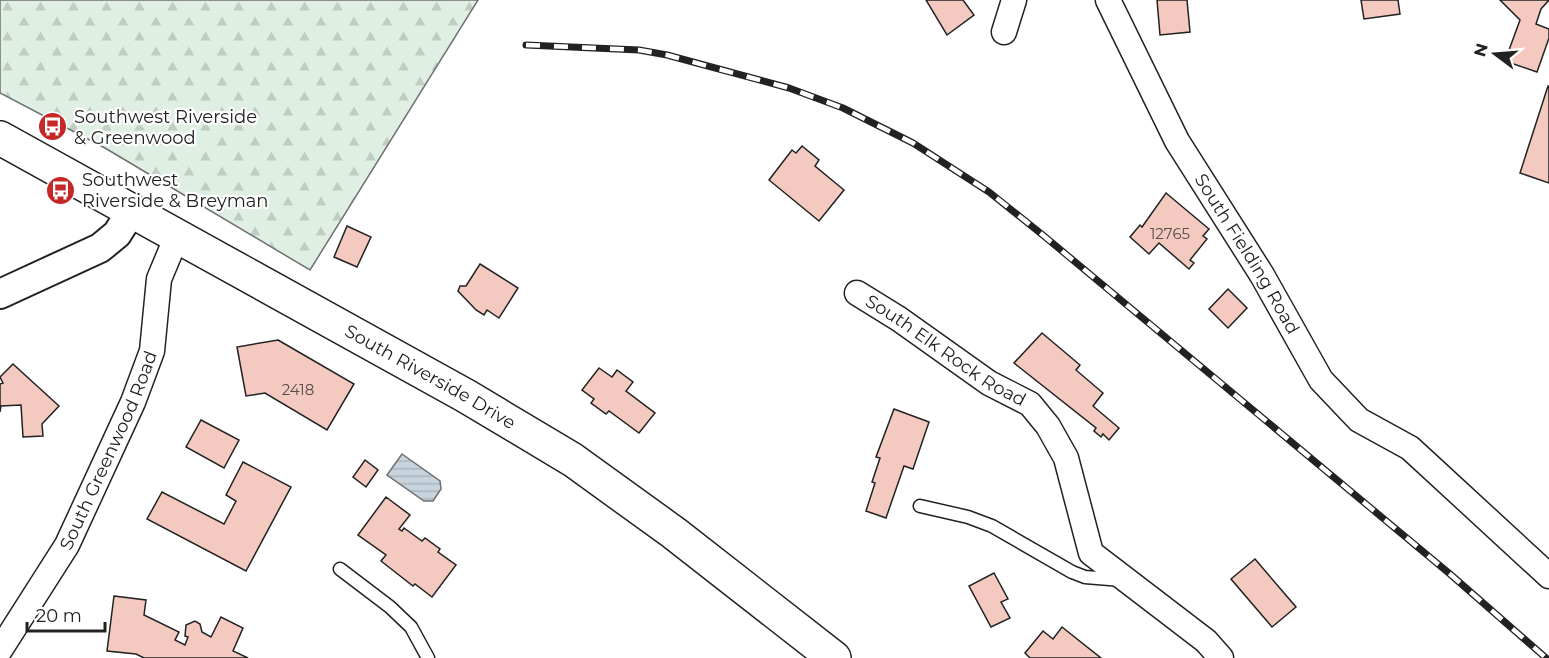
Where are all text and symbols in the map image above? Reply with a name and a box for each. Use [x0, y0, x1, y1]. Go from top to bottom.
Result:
north arrow [1465, 24, 1525, 84]
text: N [1470, 41, 1492, 59]
place label: Southwest Riverside & Greenwood [74, 106, 257, 149]
bus stop icon: Southwest Riverside & Greenwood [37, 111, 69, 143]
place label: Southwest Riverside & Breyman [82, 169, 269, 212]
street label: South Fielding Road [1190, 170, 1304, 338]
bus stop icon: Southwest Riverside & Breyman [45, 174, 77, 206]
house number: 12765 [1150, 224, 1190, 243]
street label: South Elk Rock Road [861, 290, 1030, 411]
street label: South Riverside Drive [341, 320, 520, 434]
street label: South Greenwood Road [55, 348, 162, 554]
house number: 2418 [282, 380, 314, 399]
scale bar [27, 595, 105, 633]
text: 20 m [36, 605, 82, 627]

